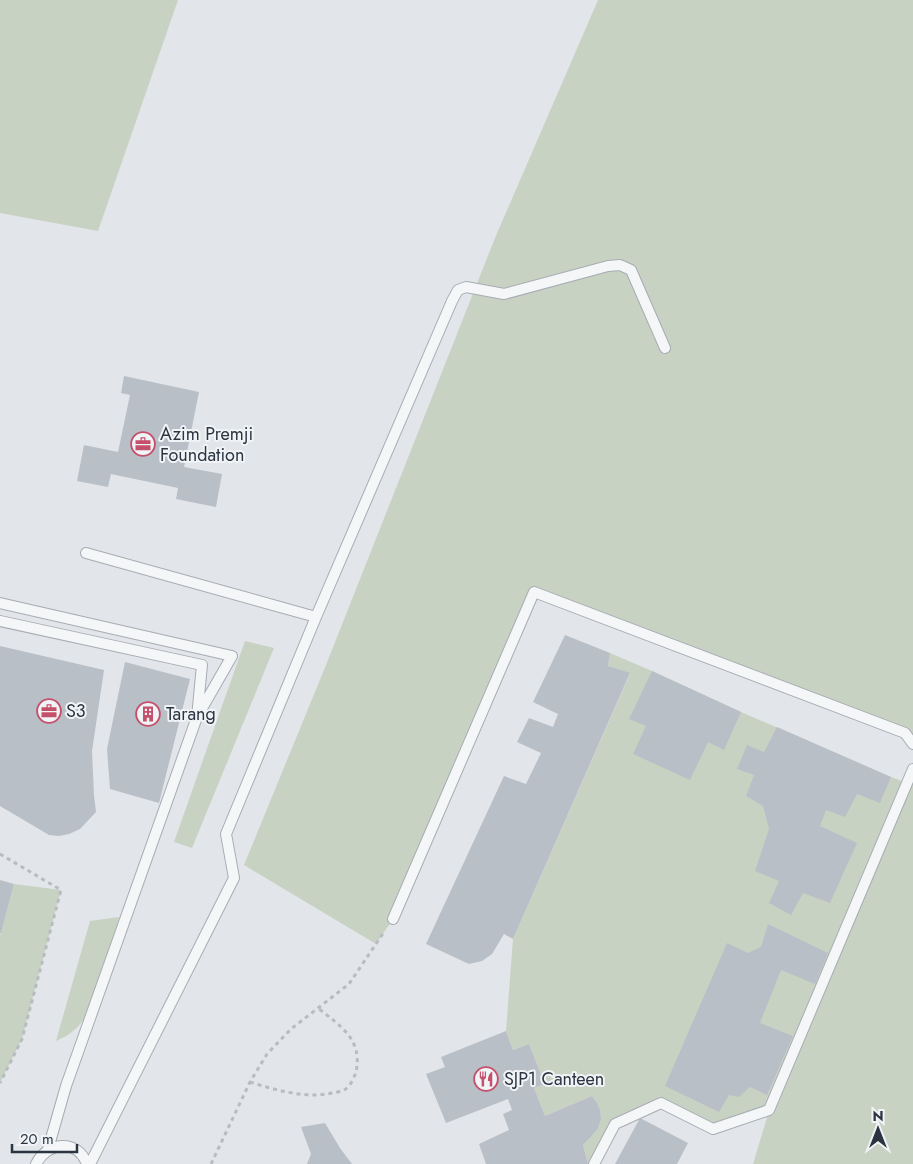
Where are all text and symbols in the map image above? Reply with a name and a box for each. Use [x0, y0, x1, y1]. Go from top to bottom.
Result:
place label: Azim Premji Foundation [160, 421, 253, 468]
office icon: Azim Premji Foundation [130, 431, 156, 457]
office icon: S3 [36, 698, 62, 724]
place label: S3 [66, 698, 86, 724]
building icon: Tarang [135, 701, 161, 727]
place label: Tarang [166, 701, 216, 727]
restaurant icon: SJP1 Canteen [473, 1066, 499, 1092]
place label: SJP1 Canteen [504, 1066, 604, 1092]
north arrow [853, 1104, 903, 1154]
text: N [872, 1106, 884, 1126]
scale bar [12, 1122, 78, 1154]
text: 20 m [20, 1128, 54, 1150]

